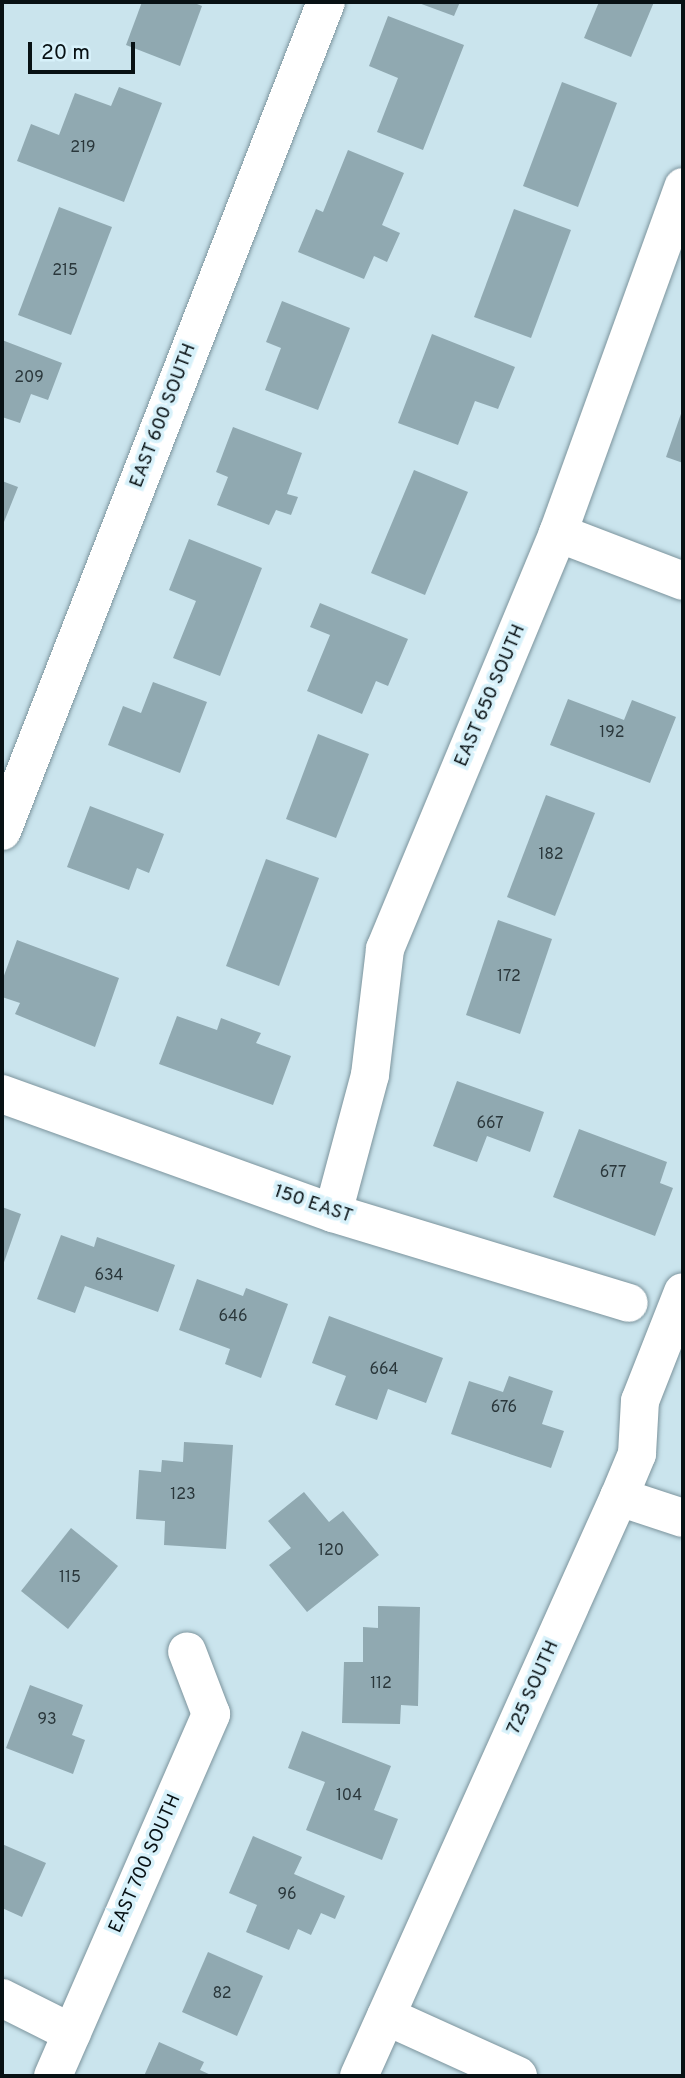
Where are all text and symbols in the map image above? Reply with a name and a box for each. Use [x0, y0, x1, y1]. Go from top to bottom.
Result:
scale bar [32, 28, 138, 72]
text: 20 m [41, 40, 90, 67]
house number: 219 [70, 138, 96, 158]
house number: 215 [52, 261, 78, 281]
street label: EAST 600 SOUTH [126, 340, 202, 492]
house number: 209 [14, 368, 44, 388]
street label: EAST 650 SOUTH [451, 621, 531, 771]
house number: 192 [599, 723, 625, 743]
house number: 182 [538, 845, 564, 865]
house number: 172 [497, 967, 521, 987]
house number: 667 [476, 1114, 504, 1134]
house number: 677 [600, 1163, 626, 1183]
street label: 150 EAST [271, 1181, 355, 1229]
house number: 634 [94, 1266, 124, 1286]
house number: 646 [218, 1307, 248, 1327]
house number: 664 [369, 1360, 399, 1380]
house number: 676 [491, 1398, 517, 1418]
house number: 123 [170, 1485, 196, 1505]
house number: 120 [318, 1541, 344, 1561]
house number: 115 [59, 1568, 81, 1588]
street label: 725 SOUTH [503, 1638, 565, 1738]
house number: 112 [370, 1674, 392, 1694]
house number: 93 [37, 1710, 57, 1730]
house number: 104 [336, 1786, 362, 1806]
street label: EAST 700 SOUTH [105, 1790, 187, 1938]
house number: 96 [277, 1885, 297, 1905]
house number: 82 [212, 1984, 232, 2004]

